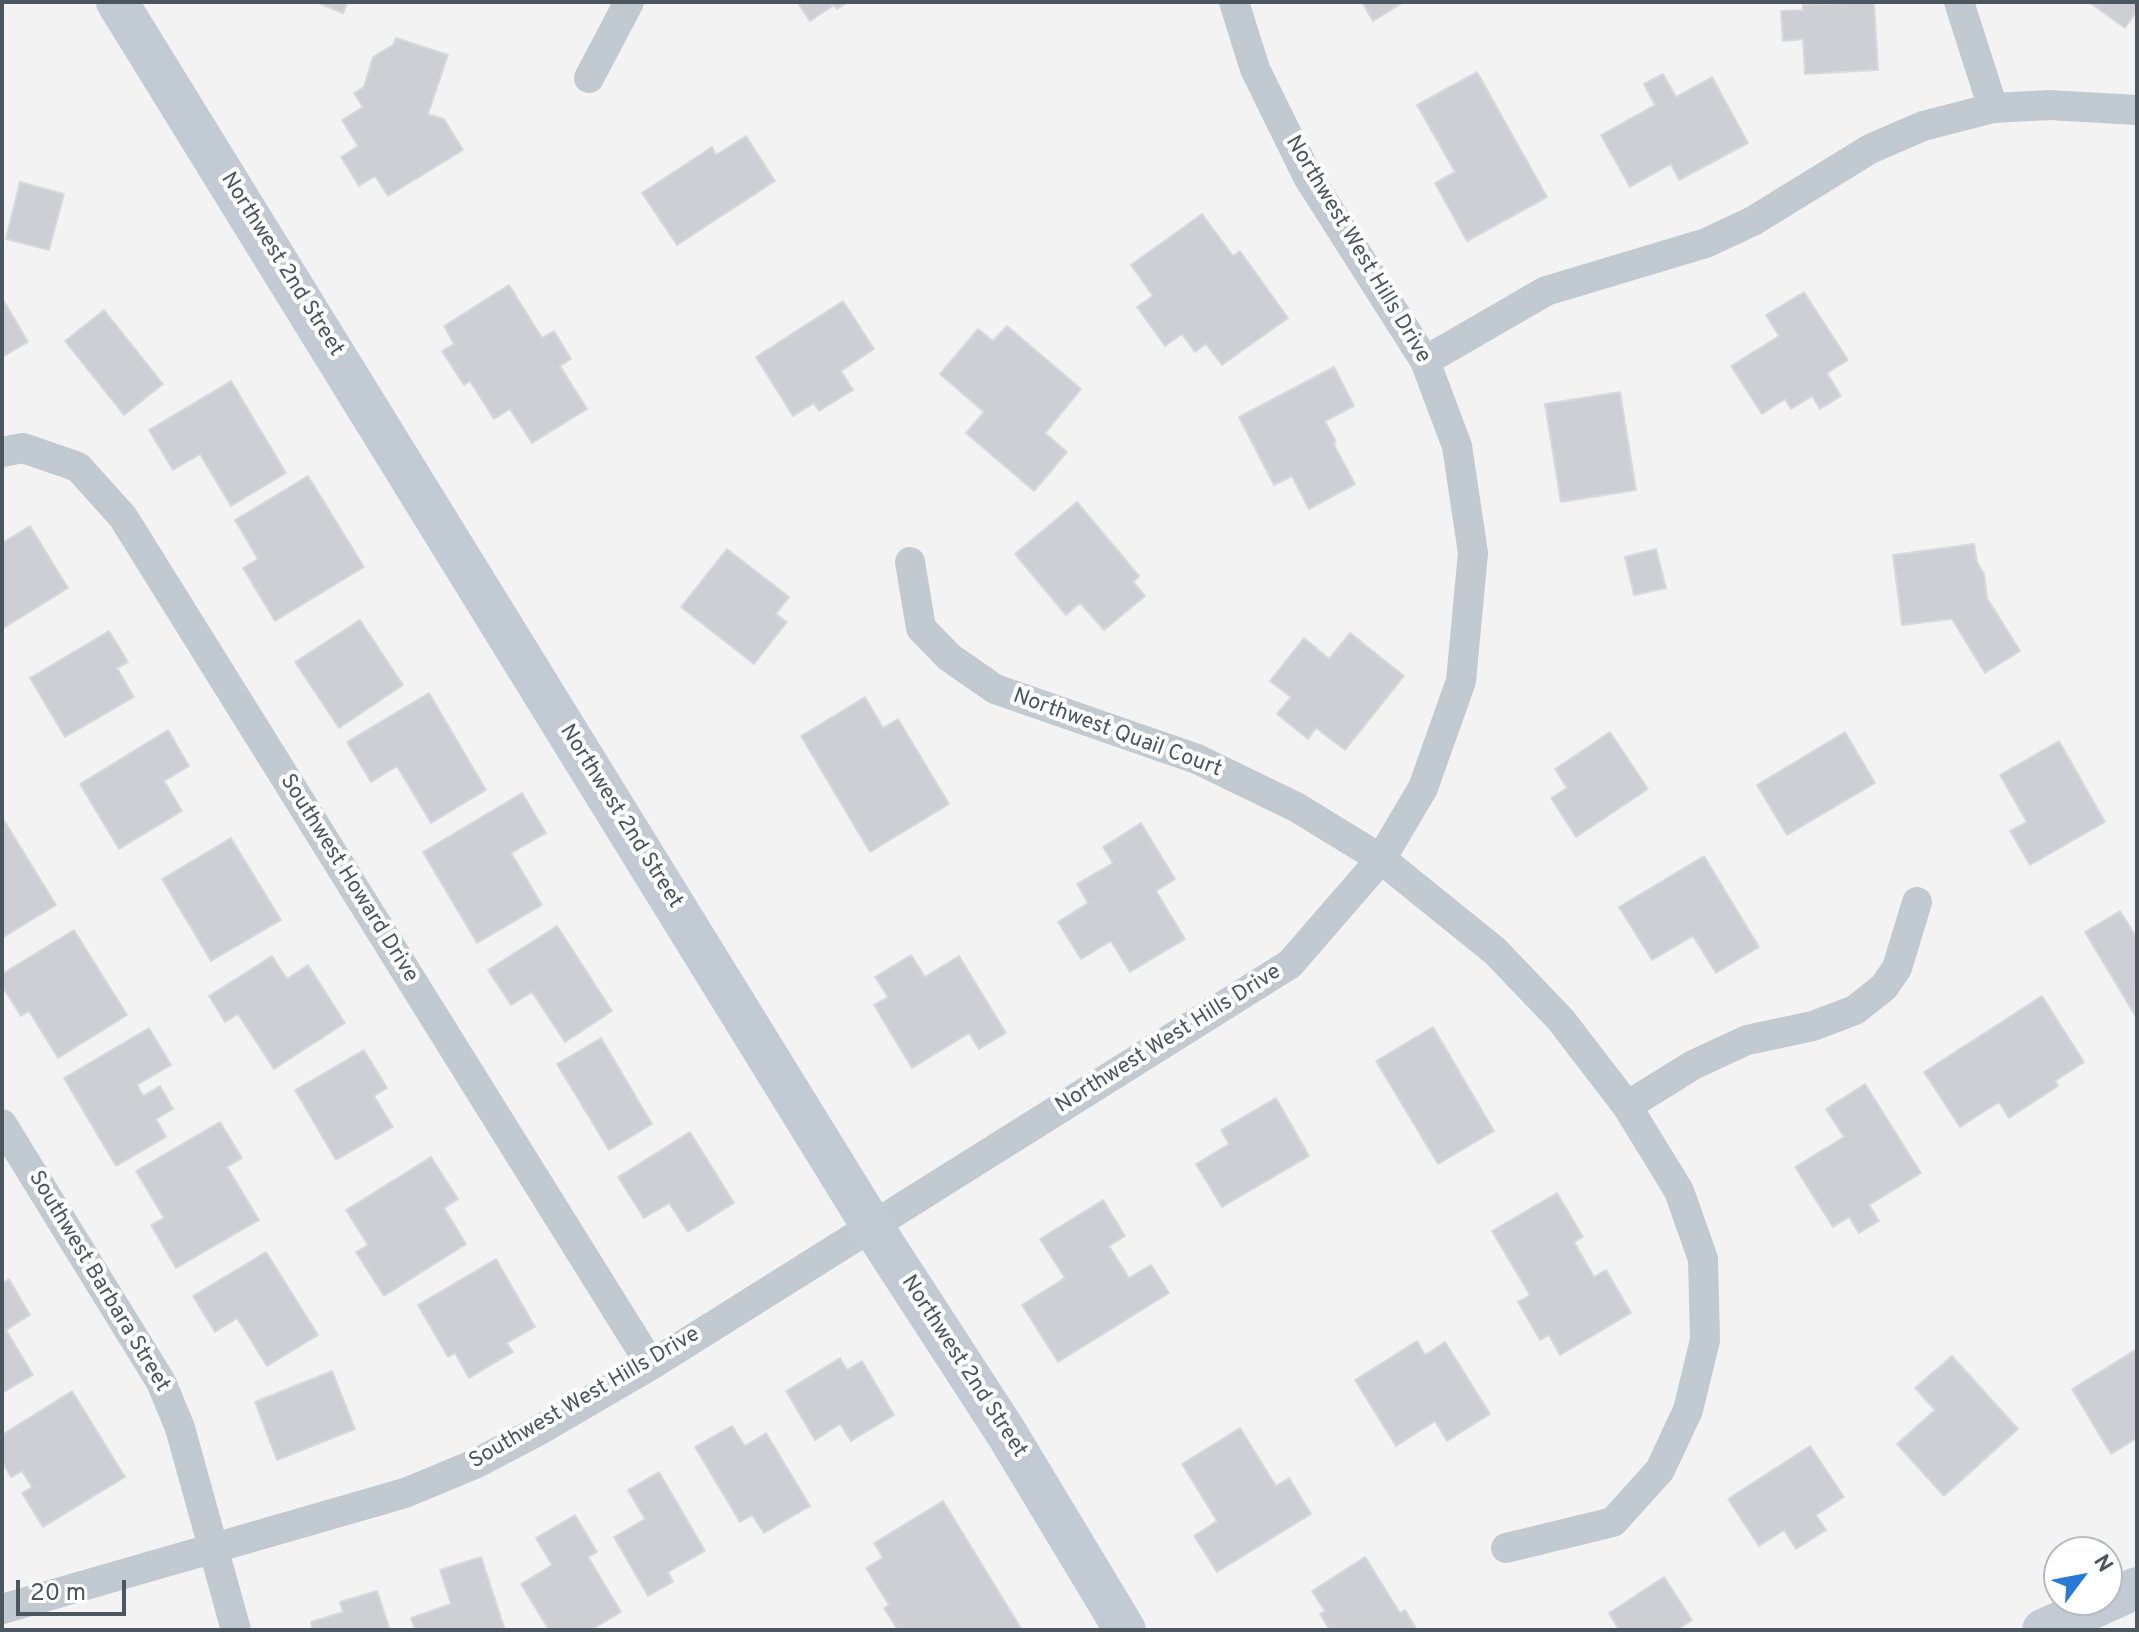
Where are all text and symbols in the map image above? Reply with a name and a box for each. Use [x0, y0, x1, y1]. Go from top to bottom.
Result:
street label: Northwest West Hills Drive [1279, 131, 1435, 369]
street label: Northwest 2nd Street [214, 168, 348, 362]
street label: Northwest Quail Court [1009, 684, 1225, 784]
street label: Northwest 2nd Street [553, 720, 687, 914]
street label: Southwest Howard Drive [273, 770, 423, 988]
street label: Northwest West Hills Drive [1051, 960, 1287, 1120]
street label: Southwest Barbara Street [22, 1167, 174, 1397]
street label: Northwest 2nd Street [894, 1271, 1032, 1463]
street label: Southwest West Hills Drive [465, 1322, 705, 1476]
north arrow [2043, 1536, 2123, 1616]
text: N [2086, 1550, 2118, 1578]
scale bar [20, 1564, 130, 1614]
text: 20 m [30, 1579, 86, 1609]

